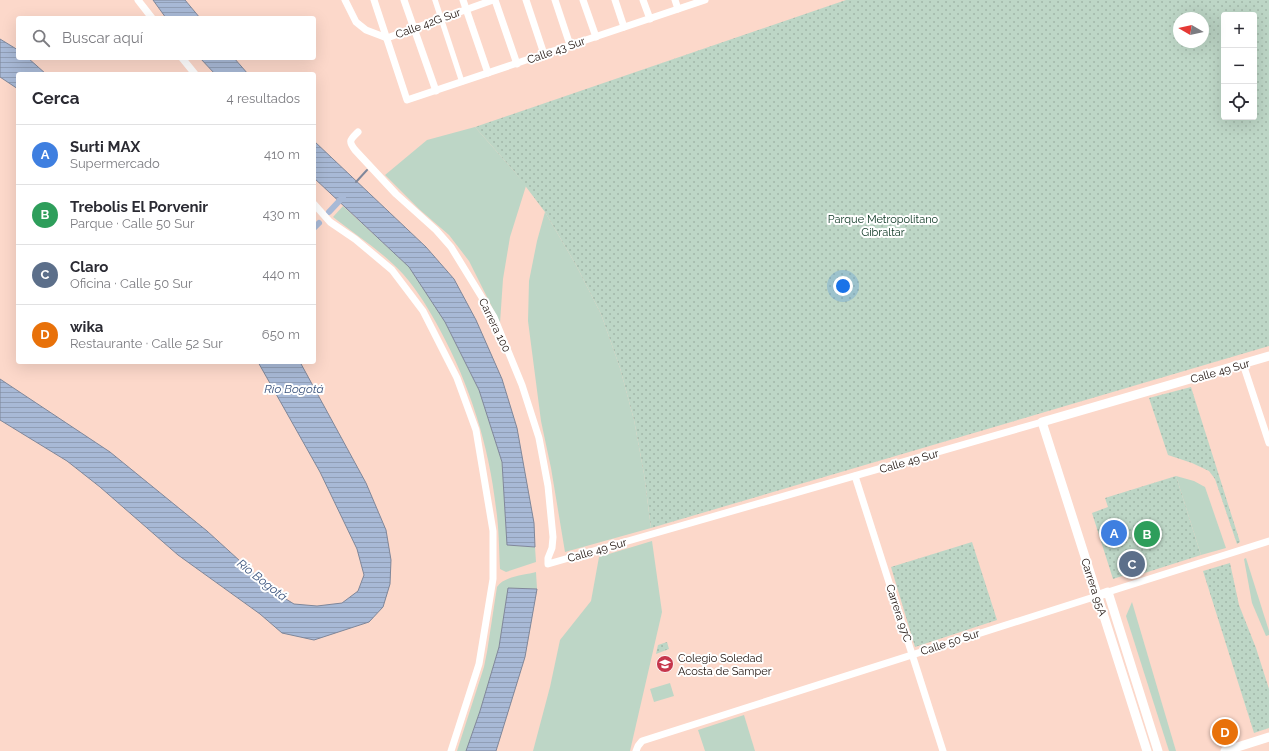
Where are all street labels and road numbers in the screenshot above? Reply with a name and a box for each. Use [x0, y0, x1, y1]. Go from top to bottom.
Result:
street label: Calle 42G Sur [394, 6, 463, 41]
street label: Calle 43 Sur [525, 34, 587, 66]
street label: Carrera 100 [476, 296, 513, 355]
street label: Calle 49 Sur [1189, 357, 1251, 386]
street label: Calle 49 Sur [878, 447, 940, 476]
street label: Calle 49 Sur [566, 536, 628, 565]
street label: Carrera 95A [1078, 557, 1109, 618]
street label: Carrera 97C [883, 583, 914, 644]
street label: Calle 50 Sur [919, 627, 981, 658]

